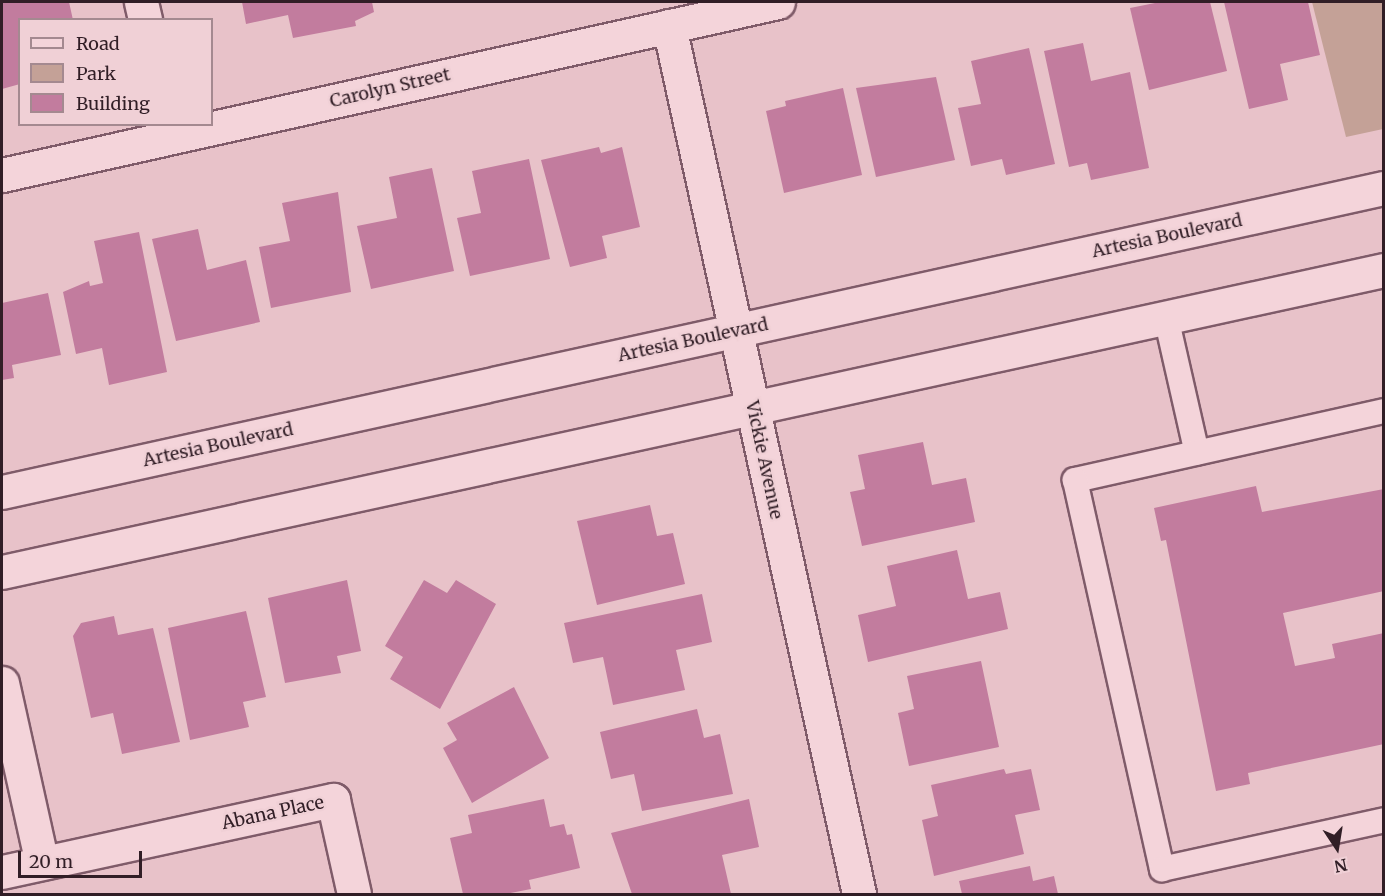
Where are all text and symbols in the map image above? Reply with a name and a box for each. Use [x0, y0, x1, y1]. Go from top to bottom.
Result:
legend [18, 18, 213, 126]
text: Road [76, 32, 120, 55]
text: Park [76, 62, 116, 85]
street label: Carolyn Street [328, 64, 452, 112]
text: Building [76, 92, 150, 115]
street label: Artesia Boulevard [1090, 210, 1244, 262]
street label: Artesia Boulevard [616, 314, 770, 366]
street label: Vickie Avenue [741, 399, 787, 521]
street label: Artesia Boulevard [141, 419, 295, 471]
street label: Abana Place [220, 792, 326, 834]
north arrow [1307, 818, 1367, 878]
scale bar [21, 839, 146, 877]
text: 20 m [29, 850, 73, 873]
text: N [1332, 855, 1349, 877]

